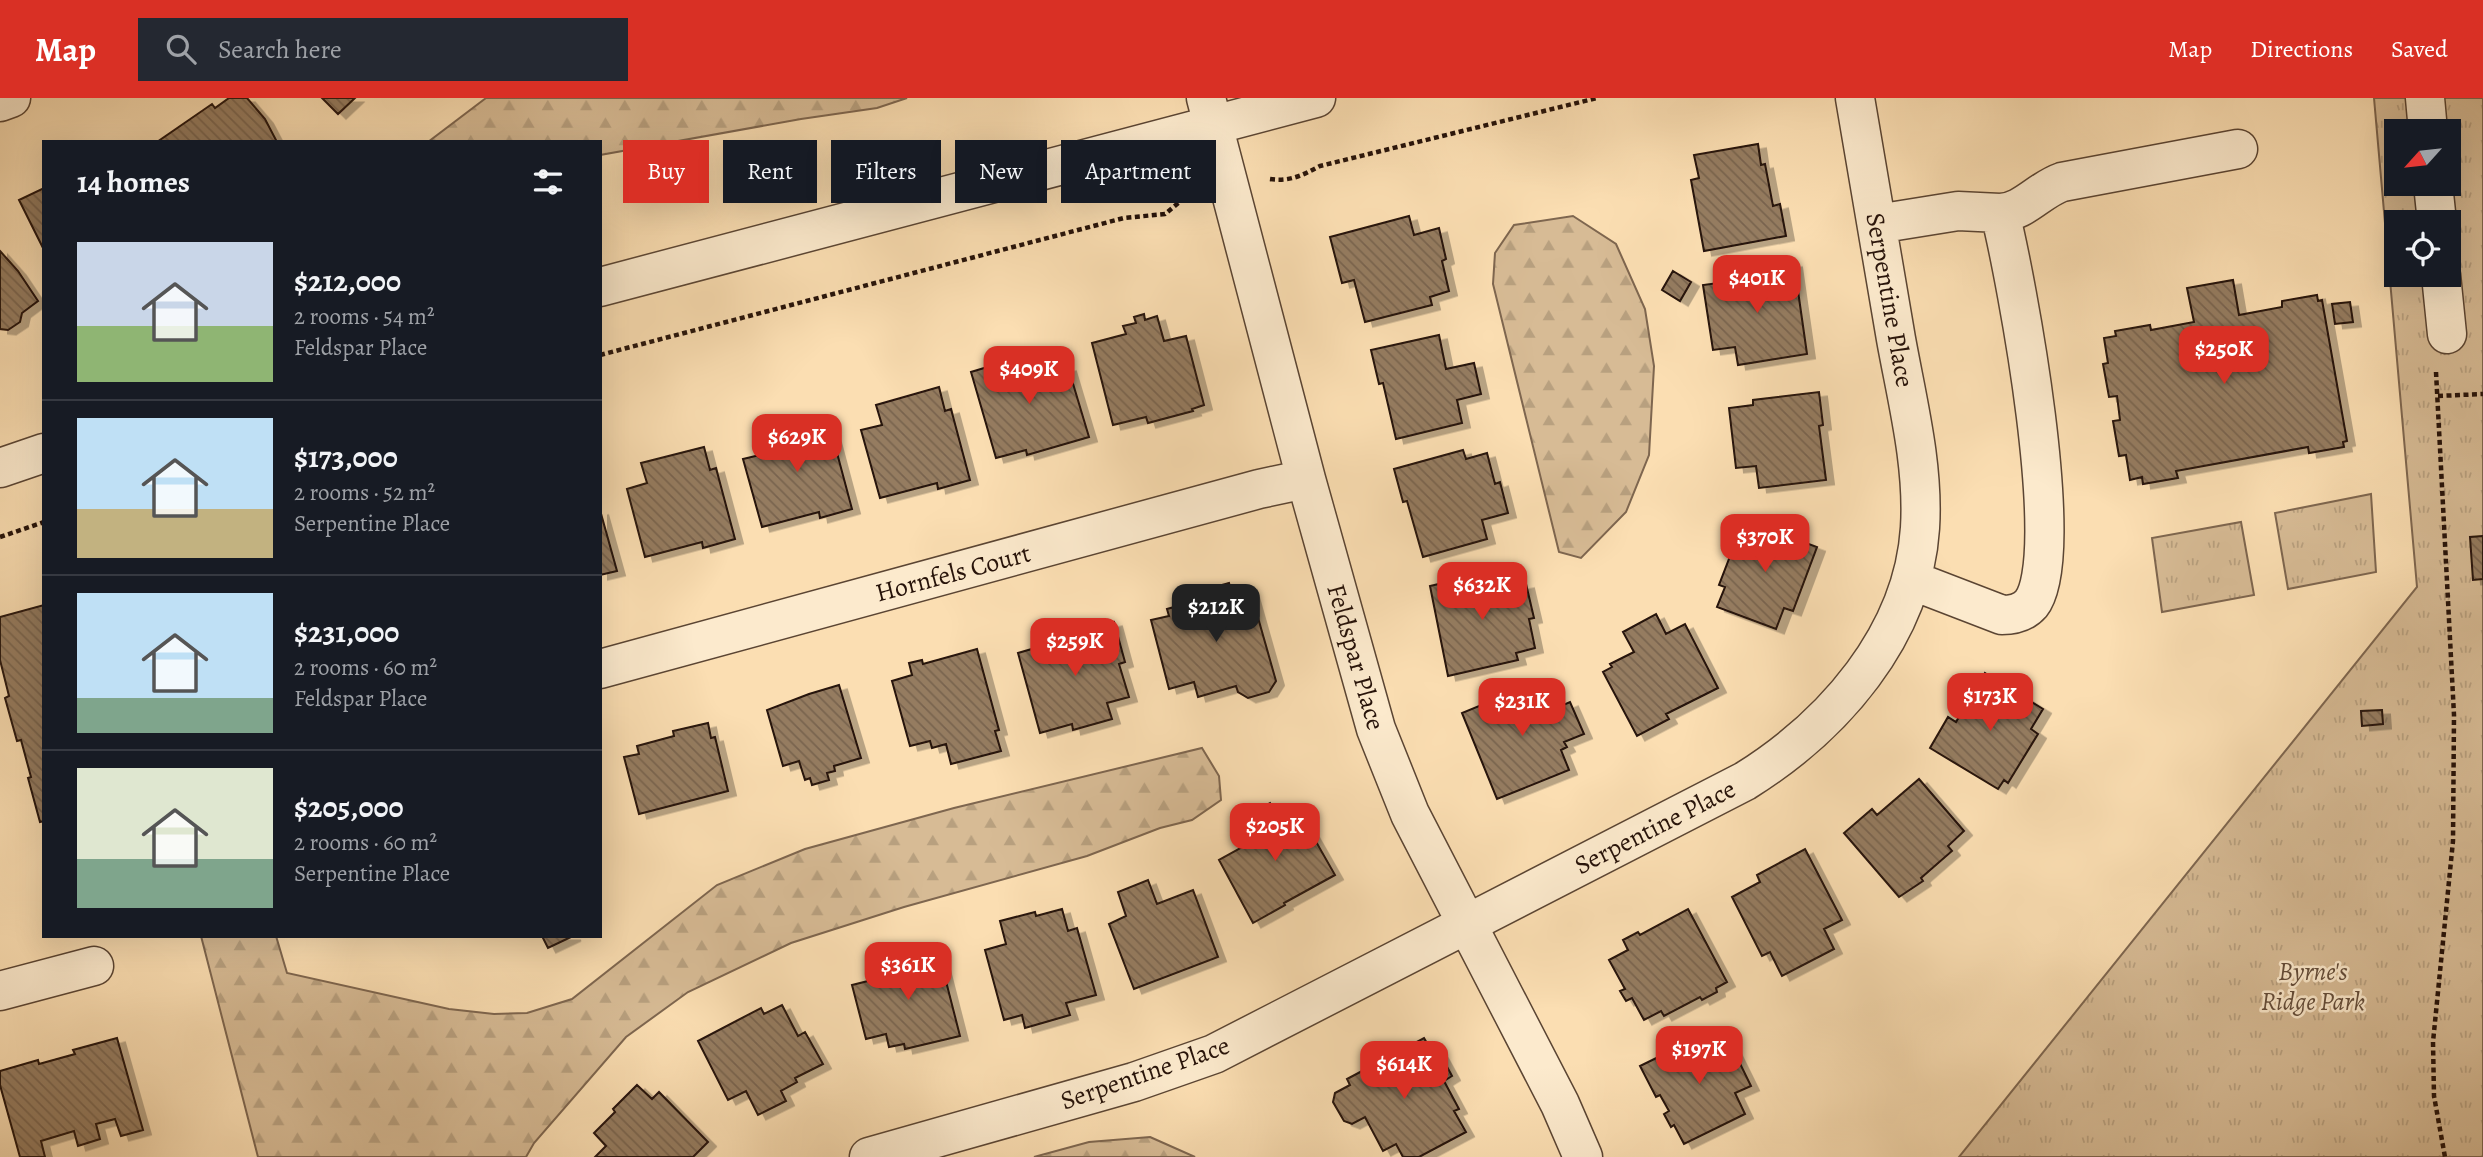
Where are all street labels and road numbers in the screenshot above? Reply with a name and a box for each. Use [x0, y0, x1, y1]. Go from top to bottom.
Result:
street label: Serpentine Place [1857, 210, 1923, 390]
street label: Hornfels Court [872, 535, 1035, 611]
street label: Feldspar Place [1318, 580, 1394, 734]
street label: Serpentine Place [1568, 771, 1742, 883]
street label: Serpentine Place [1056, 1028, 1234, 1118]

